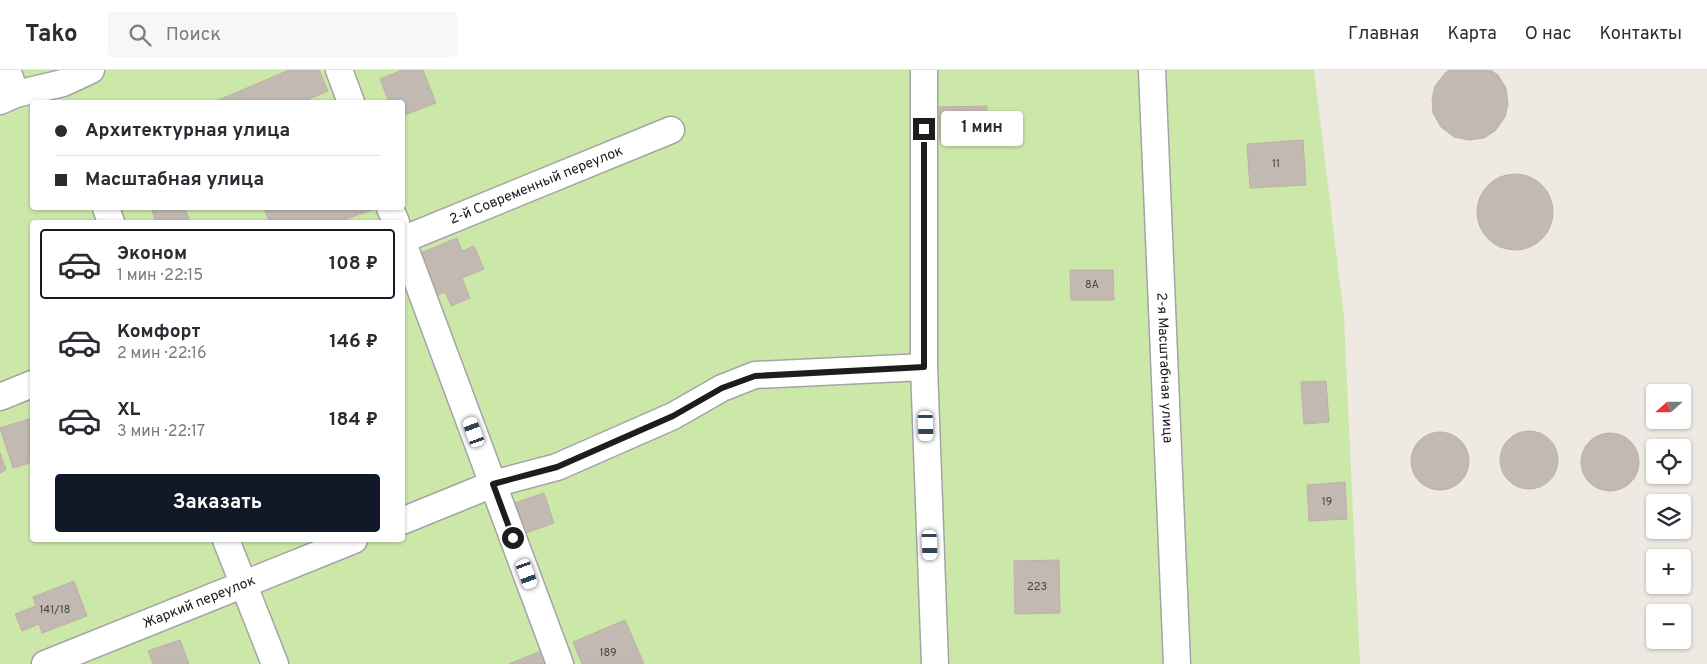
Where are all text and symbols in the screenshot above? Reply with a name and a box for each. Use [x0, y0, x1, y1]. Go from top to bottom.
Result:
search box [108, 12, 458, 57]
text: Tako [25, 20, 78, 50]
icon: search [126, 21, 154, 49]
text: Поиск [166, 23, 221, 47]
text: Главная [1348, 23, 1419, 46]
text: Карта [1447, 23, 1497, 46]
text: О нас [1525, 23, 1571, 46]
text: Контакты [1599, 23, 1682, 46]
callout: 1 мин [942, 112, 1024, 146]
route end [913, 118, 935, 140]
text: 1 мин [961, 118, 1003, 138]
text: Архитектурная улица [85, 119, 290, 143]
street label: 2-й Современный переулок [447, 142, 625, 228]
house number: 11 [1272, 157, 1280, 171]
text: Масштабная улица [85, 168, 264, 192]
icon: car [57, 242, 102, 287]
text: Эконом [117, 242, 187, 266]
text: 108 ₽ [329, 252, 378, 276]
text: 1 мин · 22:15 [117, 266, 203, 286]
house number: 8А [1085, 278, 1099, 292]
street label: 2-я Масштабная улица [1153, 292, 1176, 444]
icon: car [57, 320, 102, 365]
text: Комфорт [117, 320, 200, 344]
text: 146 ₽ [329, 330, 378, 354]
text: 2 мин · 22:16 [117, 344, 207, 364]
north arrow [1646, 384, 1691, 429]
map controls [1646, 384, 1691, 649]
icon: car [57, 398, 102, 443]
text: XL [117, 398, 140, 422]
text: 184 ₽ [329, 408, 378, 432]
car [917, 411, 934, 441]
car [461, 415, 486, 449]
text: 3 мин · 22:17 [117, 422, 205, 442]
button: locate [1646, 439, 1691, 484]
button: Заказать [55, 474, 380, 532]
button: layers [1646, 494, 1691, 539]
house number: 19 [1322, 495, 1332, 509]
route start [502, 527, 524, 549]
car [921, 530, 938, 560]
button: + [1646, 549, 1691, 594]
car [514, 557, 539, 591]
street label: Жаркий переулок [140, 572, 258, 632]
house number: 223 [1027, 580, 1047, 594]
house number: 141/18 [39, 603, 71, 617]
button: − [1646, 604, 1691, 649]
house number: 189 [599, 646, 617, 660]

